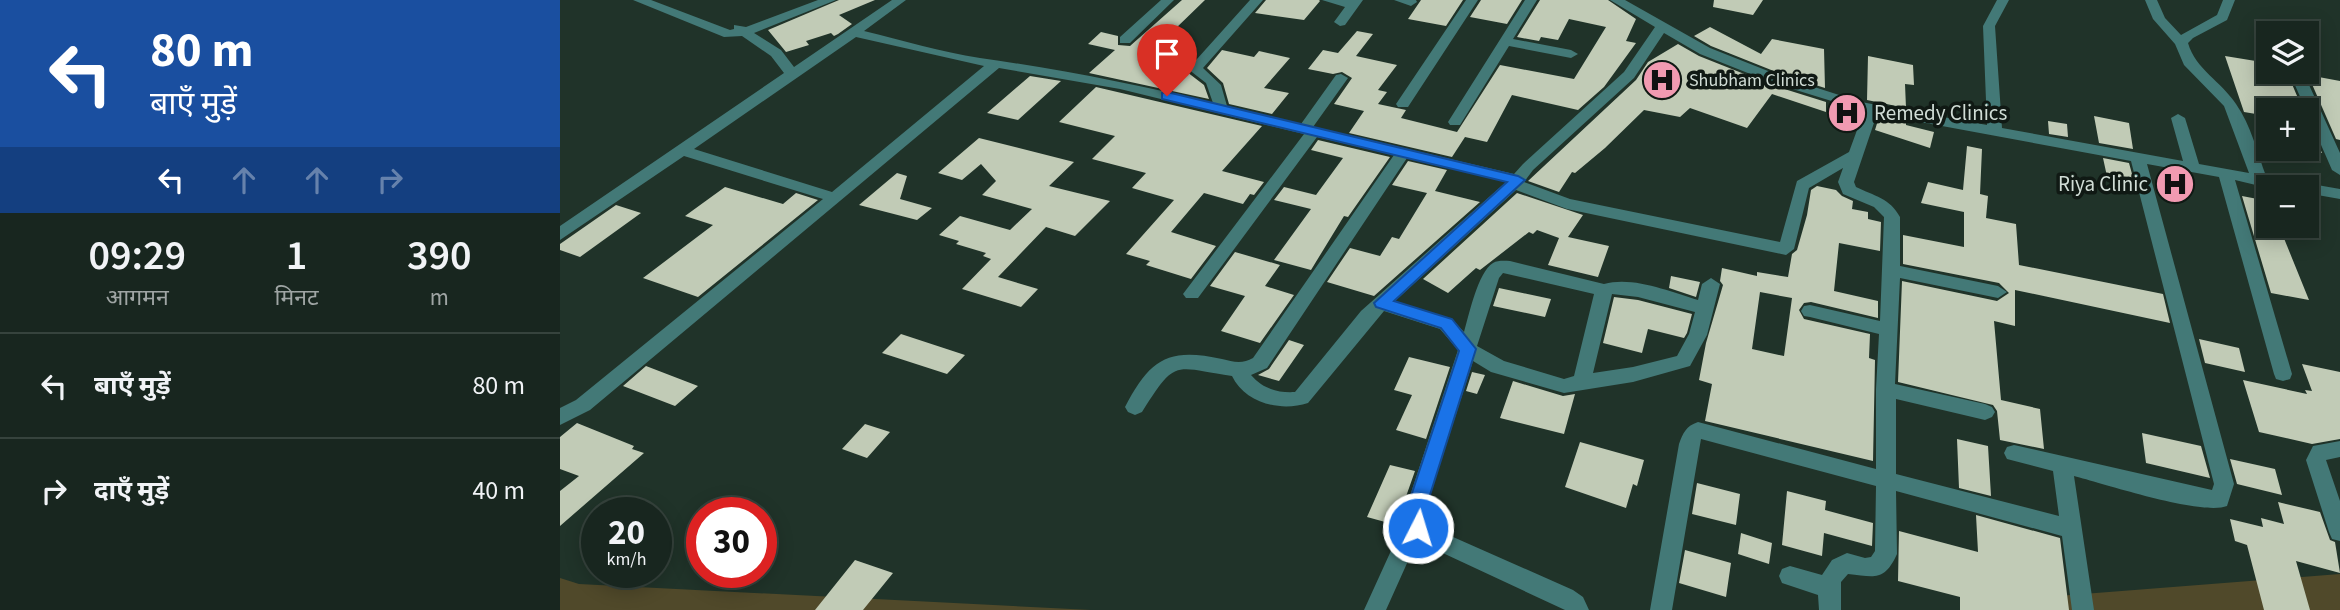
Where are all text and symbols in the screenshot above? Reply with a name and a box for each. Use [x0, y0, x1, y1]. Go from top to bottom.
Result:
text: 80 m [150, 16, 254, 86]
map controls [2256, 21, 2319, 238]
button: layers [2256, 21, 2319, 84]
pin [1137, 24, 1197, 96]
icon: left [35, 28, 126, 119]
icon: arrive [1148, 35, 1186, 73]
hospital icon: Shubham Clinics [1641, 59, 1683, 101]
place label: Shubham Clinics [1689, 68, 1815, 93]
text: बाएँ मुड़ें [150, 81, 237, 127]
hospital icon: Remedy Clinics [1826, 92, 1868, 134]
place label: Remedy Clinics [1874, 98, 2007, 128]
button: + [2256, 98, 2319, 161]
icon: left [152, 161, 190, 199]
icon: ahead [225, 161, 263, 199]
icon: ahead [298, 161, 336, 199]
icon: right [371, 161, 409, 199]
hospital icon: Riya Clinic [2154, 163, 2196, 205]
place label: Riya Clinic [2058, 169, 2148, 199]
button: − [2256, 175, 2319, 238]
text: 09:29 [88, 226, 186, 286]
text: 1 [286, 226, 307, 286]
text: 390 [407, 226, 472, 286]
text: आगमन [106, 281, 169, 314]
text: मिनट [274, 281, 319, 314]
text: m [430, 281, 449, 314]
icon: left [35, 367, 73, 405]
text: बाएँ मुड़ें [94, 367, 171, 404]
text: 80 m [472, 367, 525, 404]
icon: right [35, 472, 73, 510]
text: दाएँ मुड़ें [94, 472, 169, 509]
text: 40 m [472, 472, 525, 509]
position arrow [1381, 491, 1455, 565]
speed limit sign: 30 [686, 497, 777, 588]
text: 20 [608, 508, 645, 558]
text: km/h [607, 547, 646, 572]

